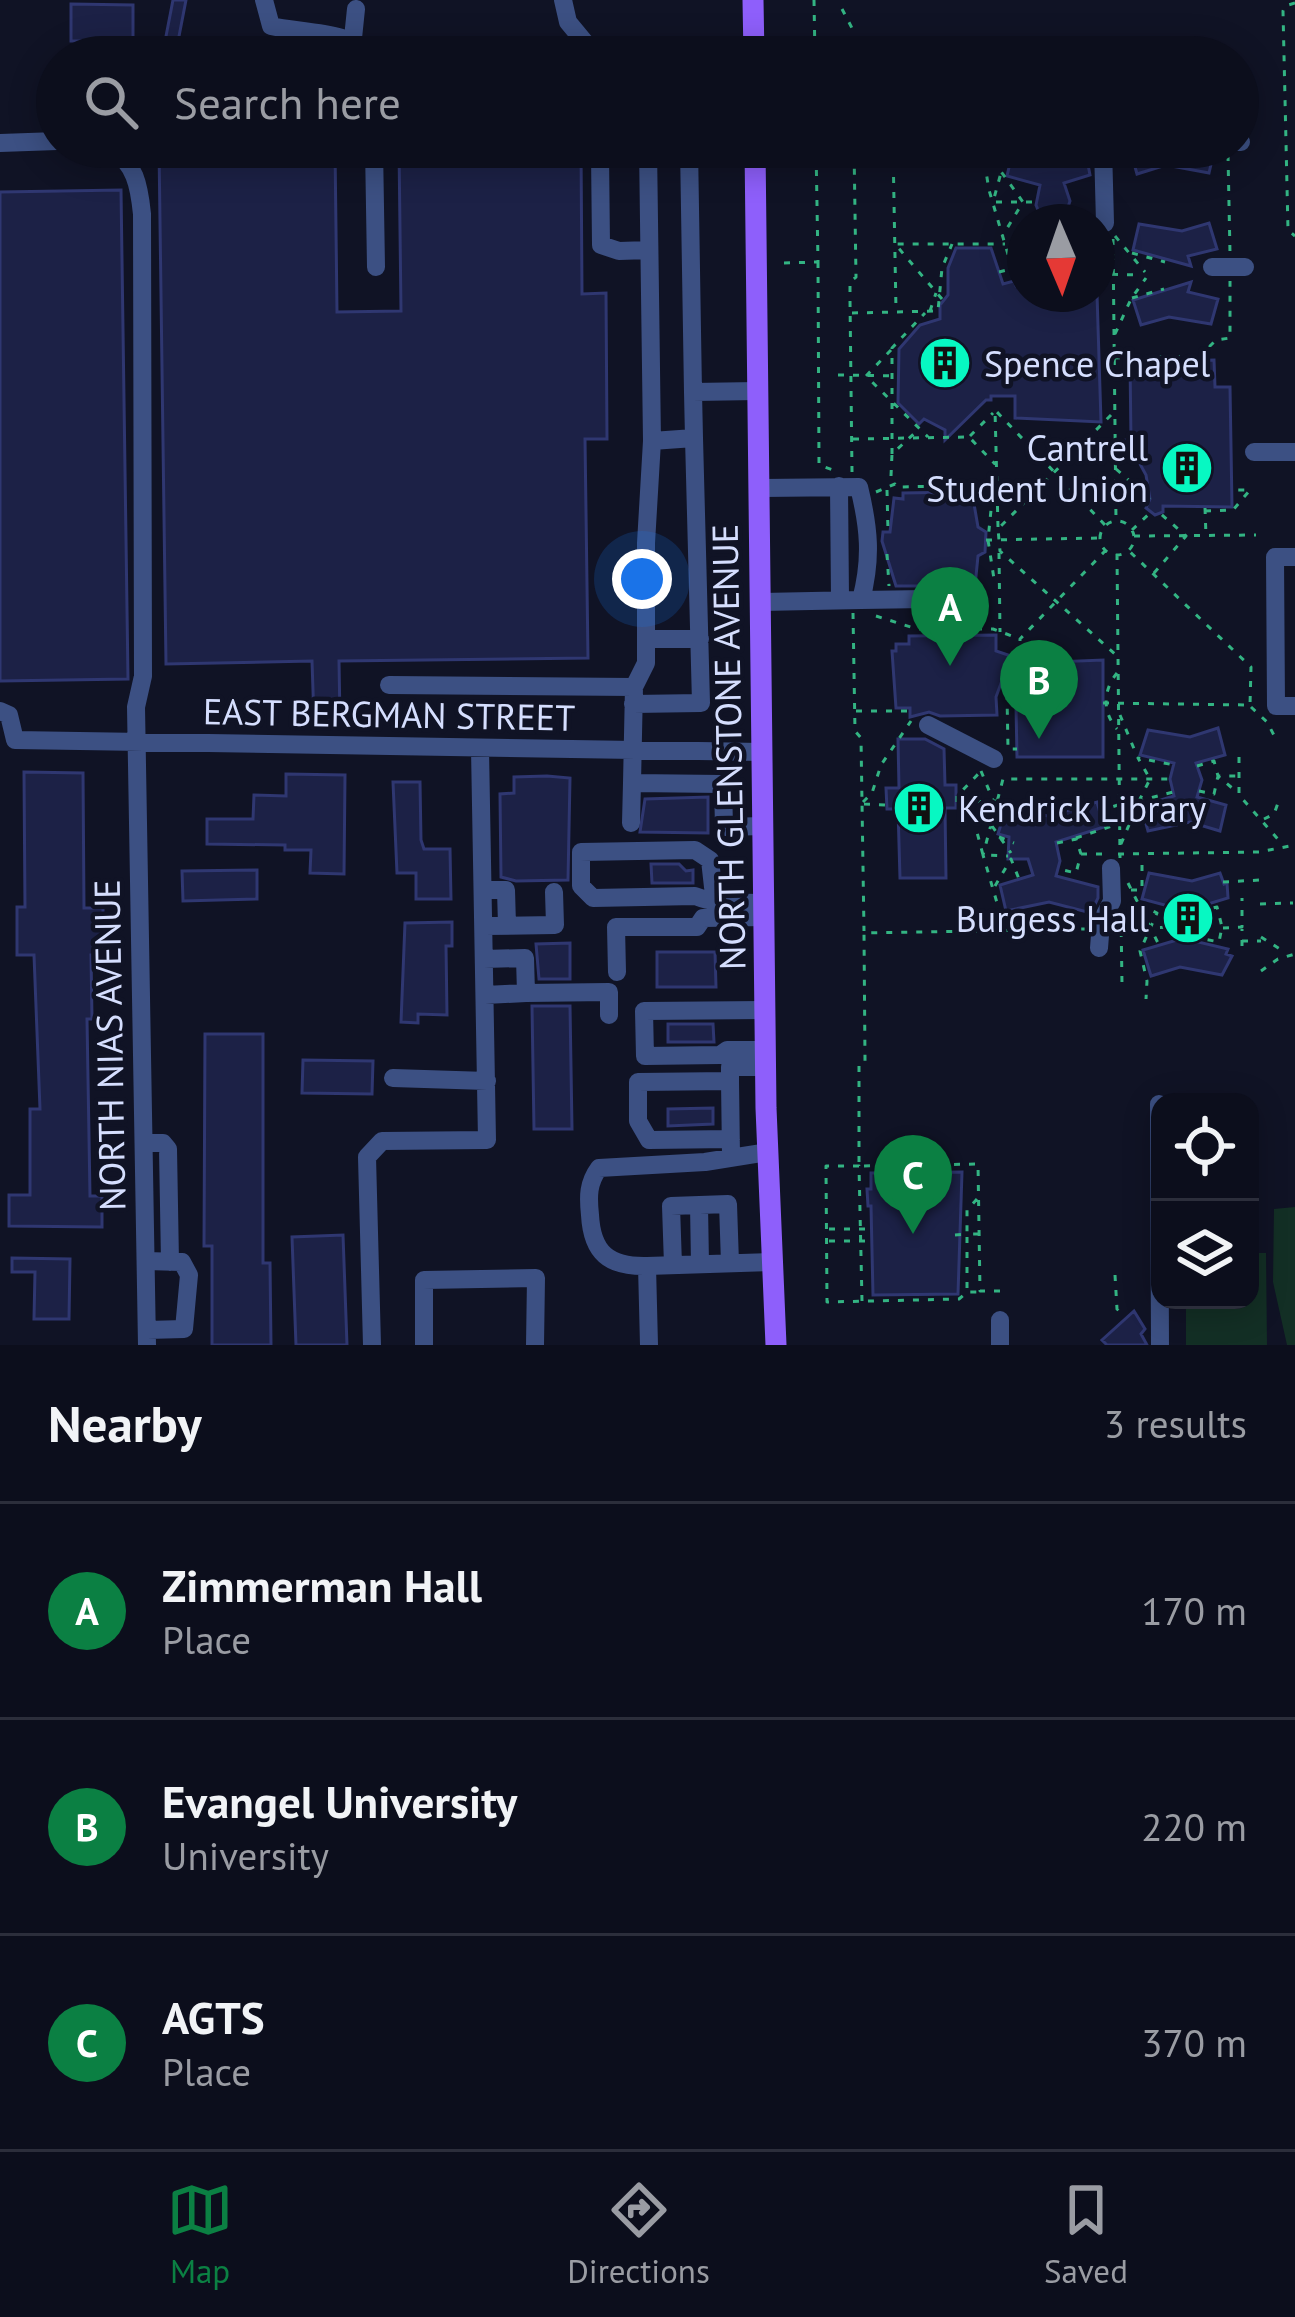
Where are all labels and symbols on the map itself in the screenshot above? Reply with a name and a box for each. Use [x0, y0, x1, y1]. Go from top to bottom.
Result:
north arrow [1007, 204, 1115, 312]
building icon: Spence Chapel [917, 335, 973, 391]
place label: Spence Chapel [984, 340, 1211, 387]
place label: Cantrell Student Union [926, 424, 1148, 512]
building icon: Cantrell Student Union [1159, 440, 1215, 496]
street label: NORTH GLENSTONE AVENUE [701, 524, 755, 970]
your location [612, 549, 672, 609]
pin: A [911, 567, 989, 666]
pin: B [1000, 640, 1078, 739]
street label: EAST BERGMAN STREET [202, 687, 576, 741]
building icon: Kendrick Library [891, 780, 947, 836]
place label: Kendrick Library [958, 785, 1207, 832]
street label: NORTH NIAS AVENUE [83, 879, 135, 1211]
building icon: Burgess Hall [1160, 890, 1216, 946]
place label: Burgess Hall [956, 895, 1149, 942]
pin: C [874, 1135, 952, 1234]

